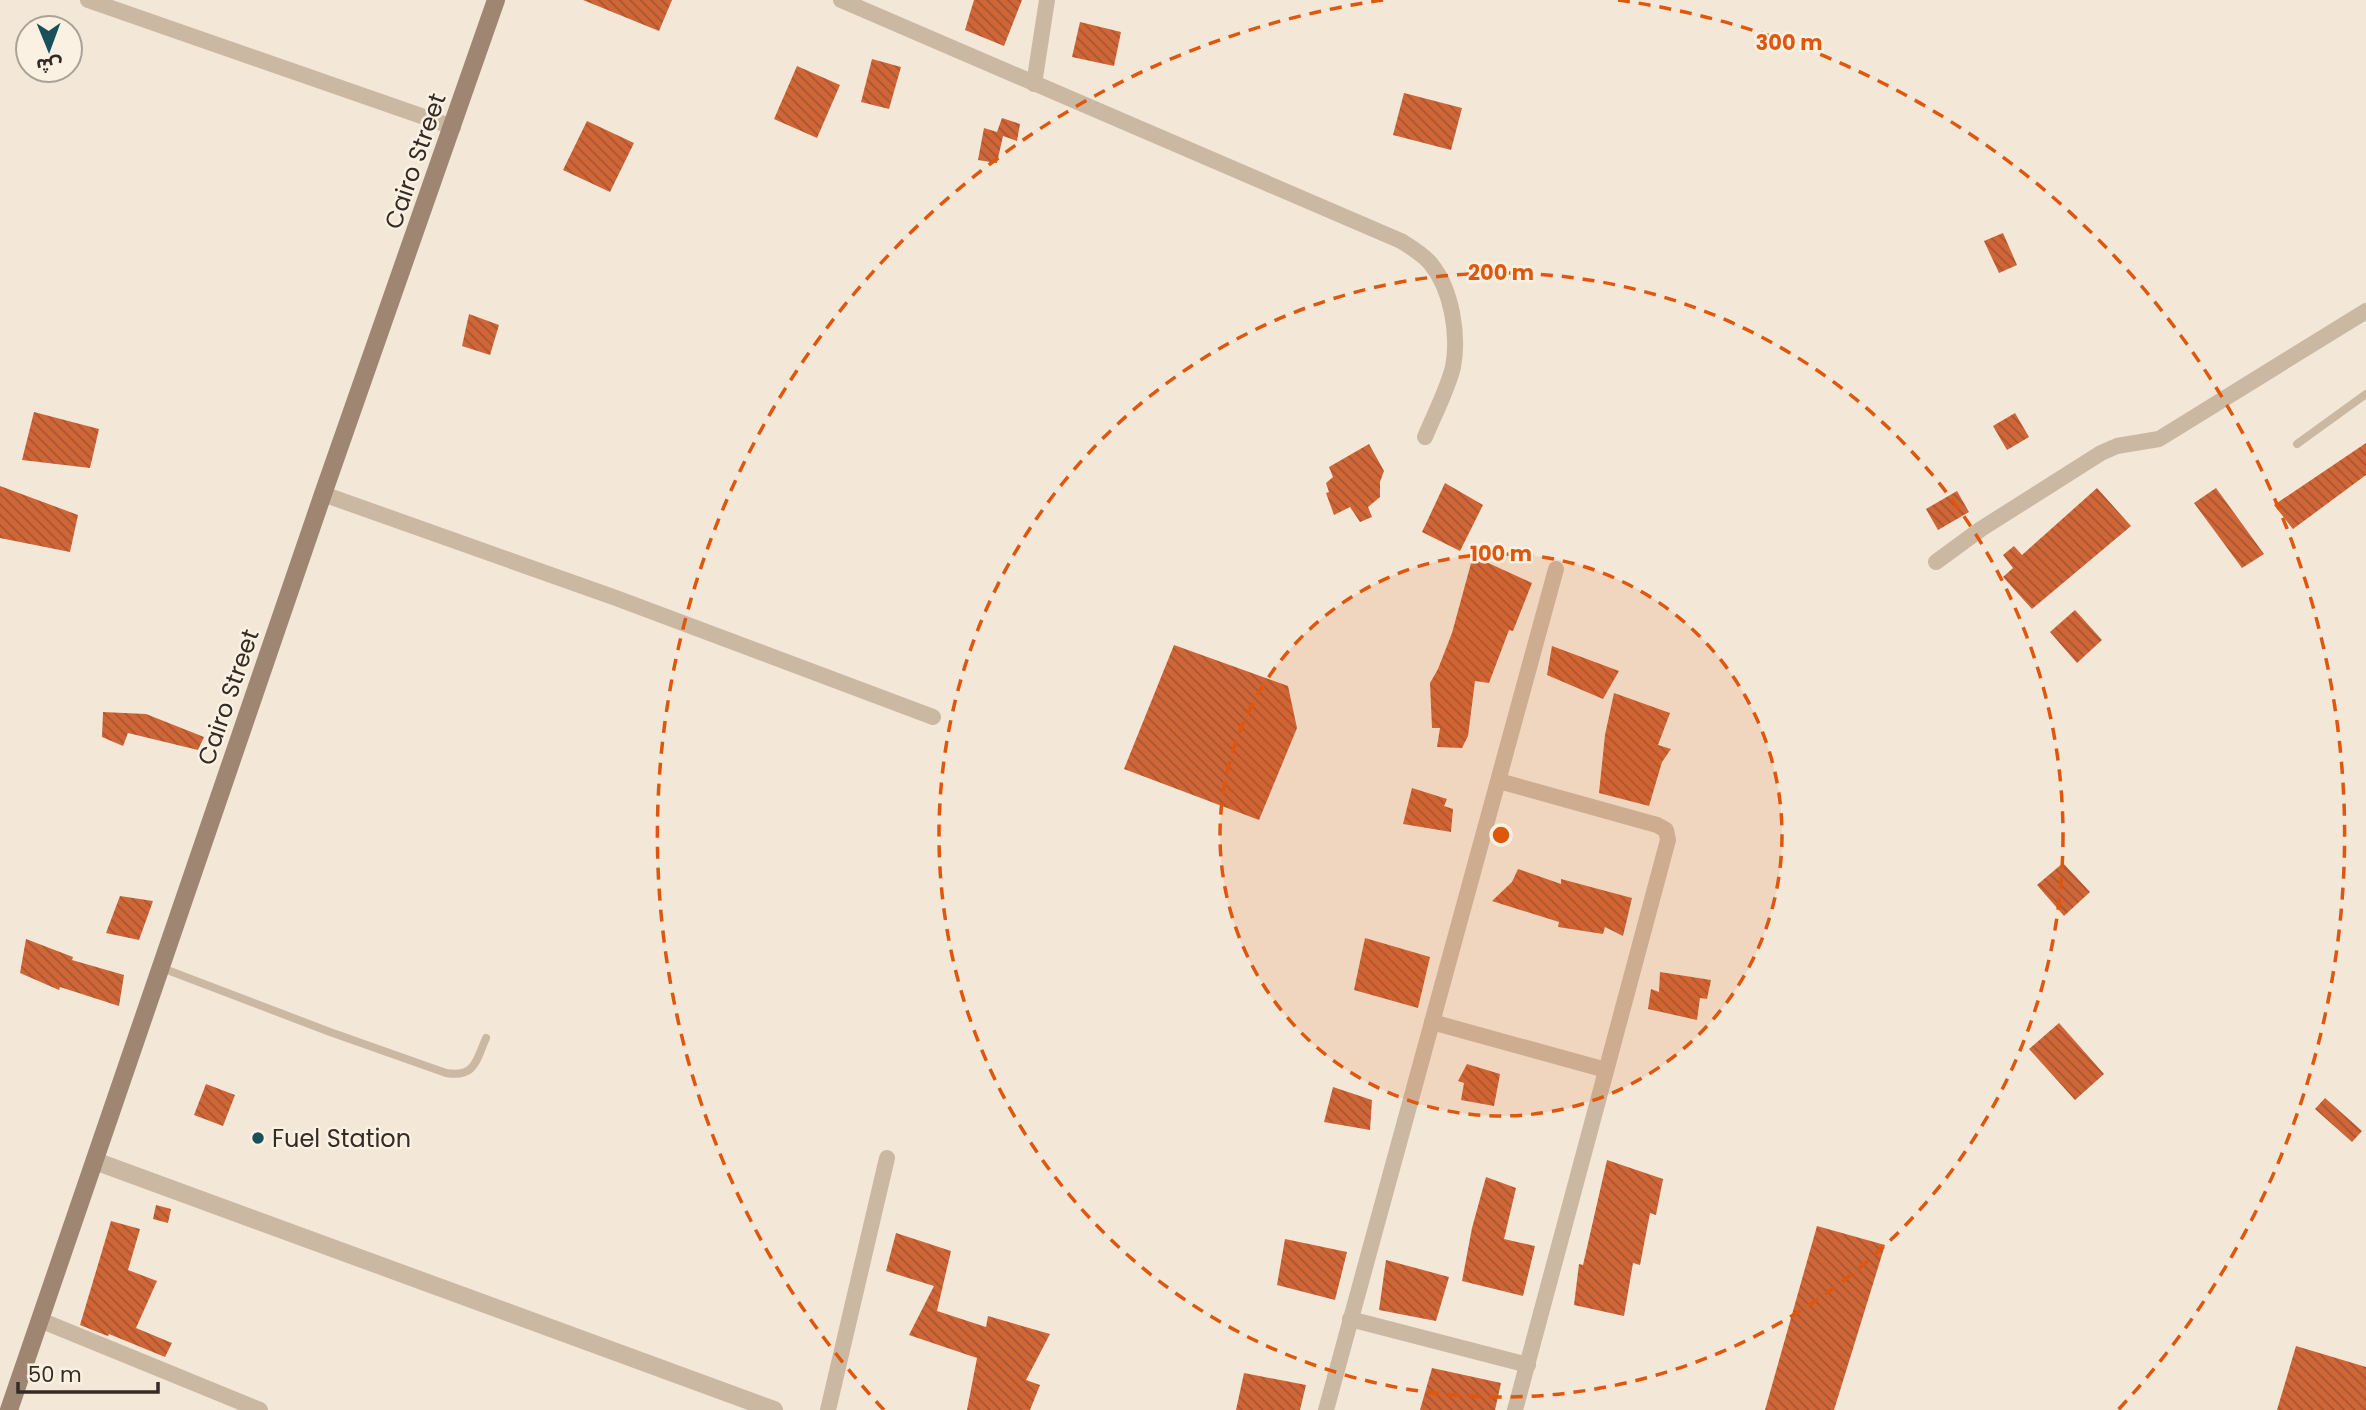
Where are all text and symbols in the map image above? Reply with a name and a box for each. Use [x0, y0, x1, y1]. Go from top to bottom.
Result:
north arrow [14, 14, 84, 84]
text: 300 m [1756, 28, 1822, 57]
text: ش [36, 52, 63, 79]
street label: Cairo Street [376, 89, 454, 233]
text: 200 m [1468, 258, 1534, 287]
text: 100 m [1470, 539, 1532, 568]
street label: Cairo Street [189, 625, 267, 769]
centre of rings [1489, 823, 1513, 847]
place label: Fuel Station [272, 1122, 411, 1155]
marker: Fuel Station [250, 1130, 266, 1146]
scale bar [18, 1350, 158, 1394]
text: 50 m [28, 1360, 82, 1389]

